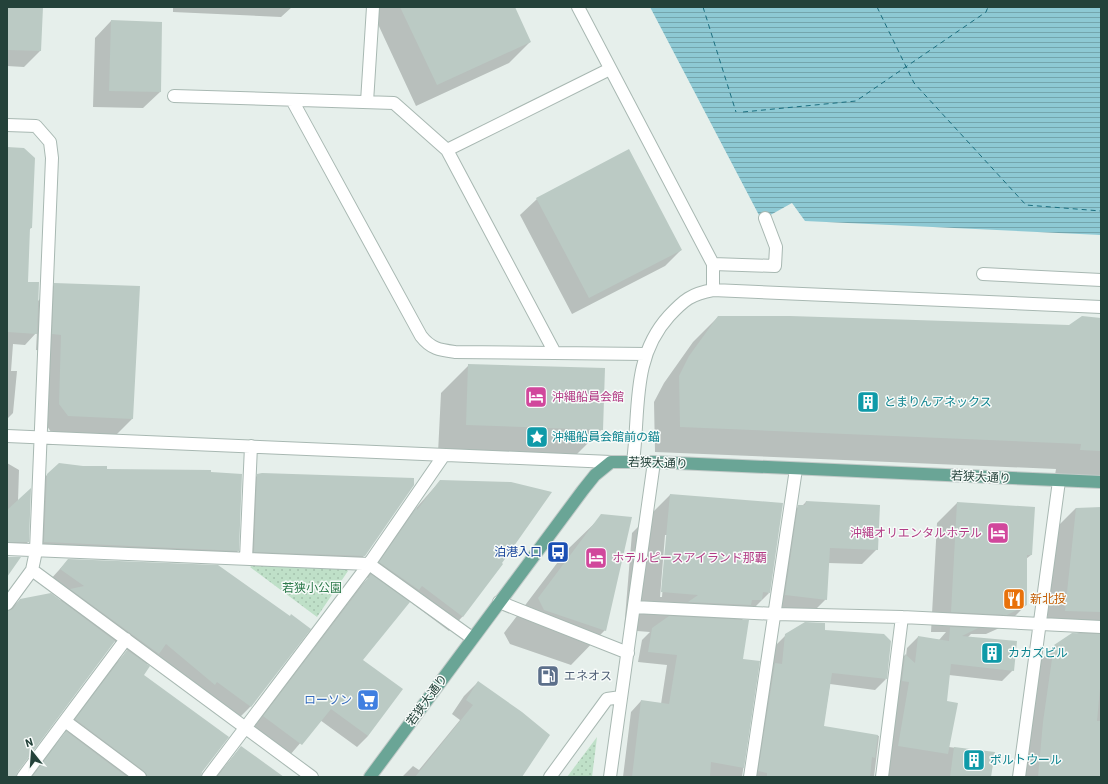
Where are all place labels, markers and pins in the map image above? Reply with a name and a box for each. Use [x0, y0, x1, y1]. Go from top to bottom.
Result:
hotel icon: 沖縄船員会館 [523, 384, 549, 410]
place label: 沖縄船員会館 [552, 389, 624, 403]
building icon: とまりんアネックス [855, 389, 881, 415]
place label: とまりんアネックス [884, 394, 992, 408]
place icon: 沖縄船員会館前の錨 [524, 424, 550, 450]
place label: 沖縄船員会館前の錨 [552, 429, 660, 443]
hotel icon: 沖縄オリエンタルホテル [985, 520, 1011, 546]
place label: 沖縄オリエンタルホテル [850, 525, 982, 539]
bus stop icon: 泊港入口 [545, 539, 571, 565]
place label: 泊港入口 [494, 544, 542, 558]
hotel icon: ホテルピースアイランド那覇 [583, 545, 609, 571]
place label: ホテルピースアイランド那覇 [612, 550, 767, 564]
restaurant icon: 新北投 [1001, 586, 1027, 612]
place label: 新北投 [1030, 591, 1066, 605]
building icon: カカズビル [979, 640, 1005, 666]
place label: カカズビル [1008, 645, 1068, 659]
fuel station icon: エネオス [535, 663, 561, 689]
place label: エネオス [564, 668, 612, 682]
supermarket icon: ローソン [355, 687, 381, 713]
place label: ローソン [304, 692, 352, 706]
building icon: ポルトウール [961, 747, 987, 773]
place label: ポルトウール [990, 752, 1062, 766]

